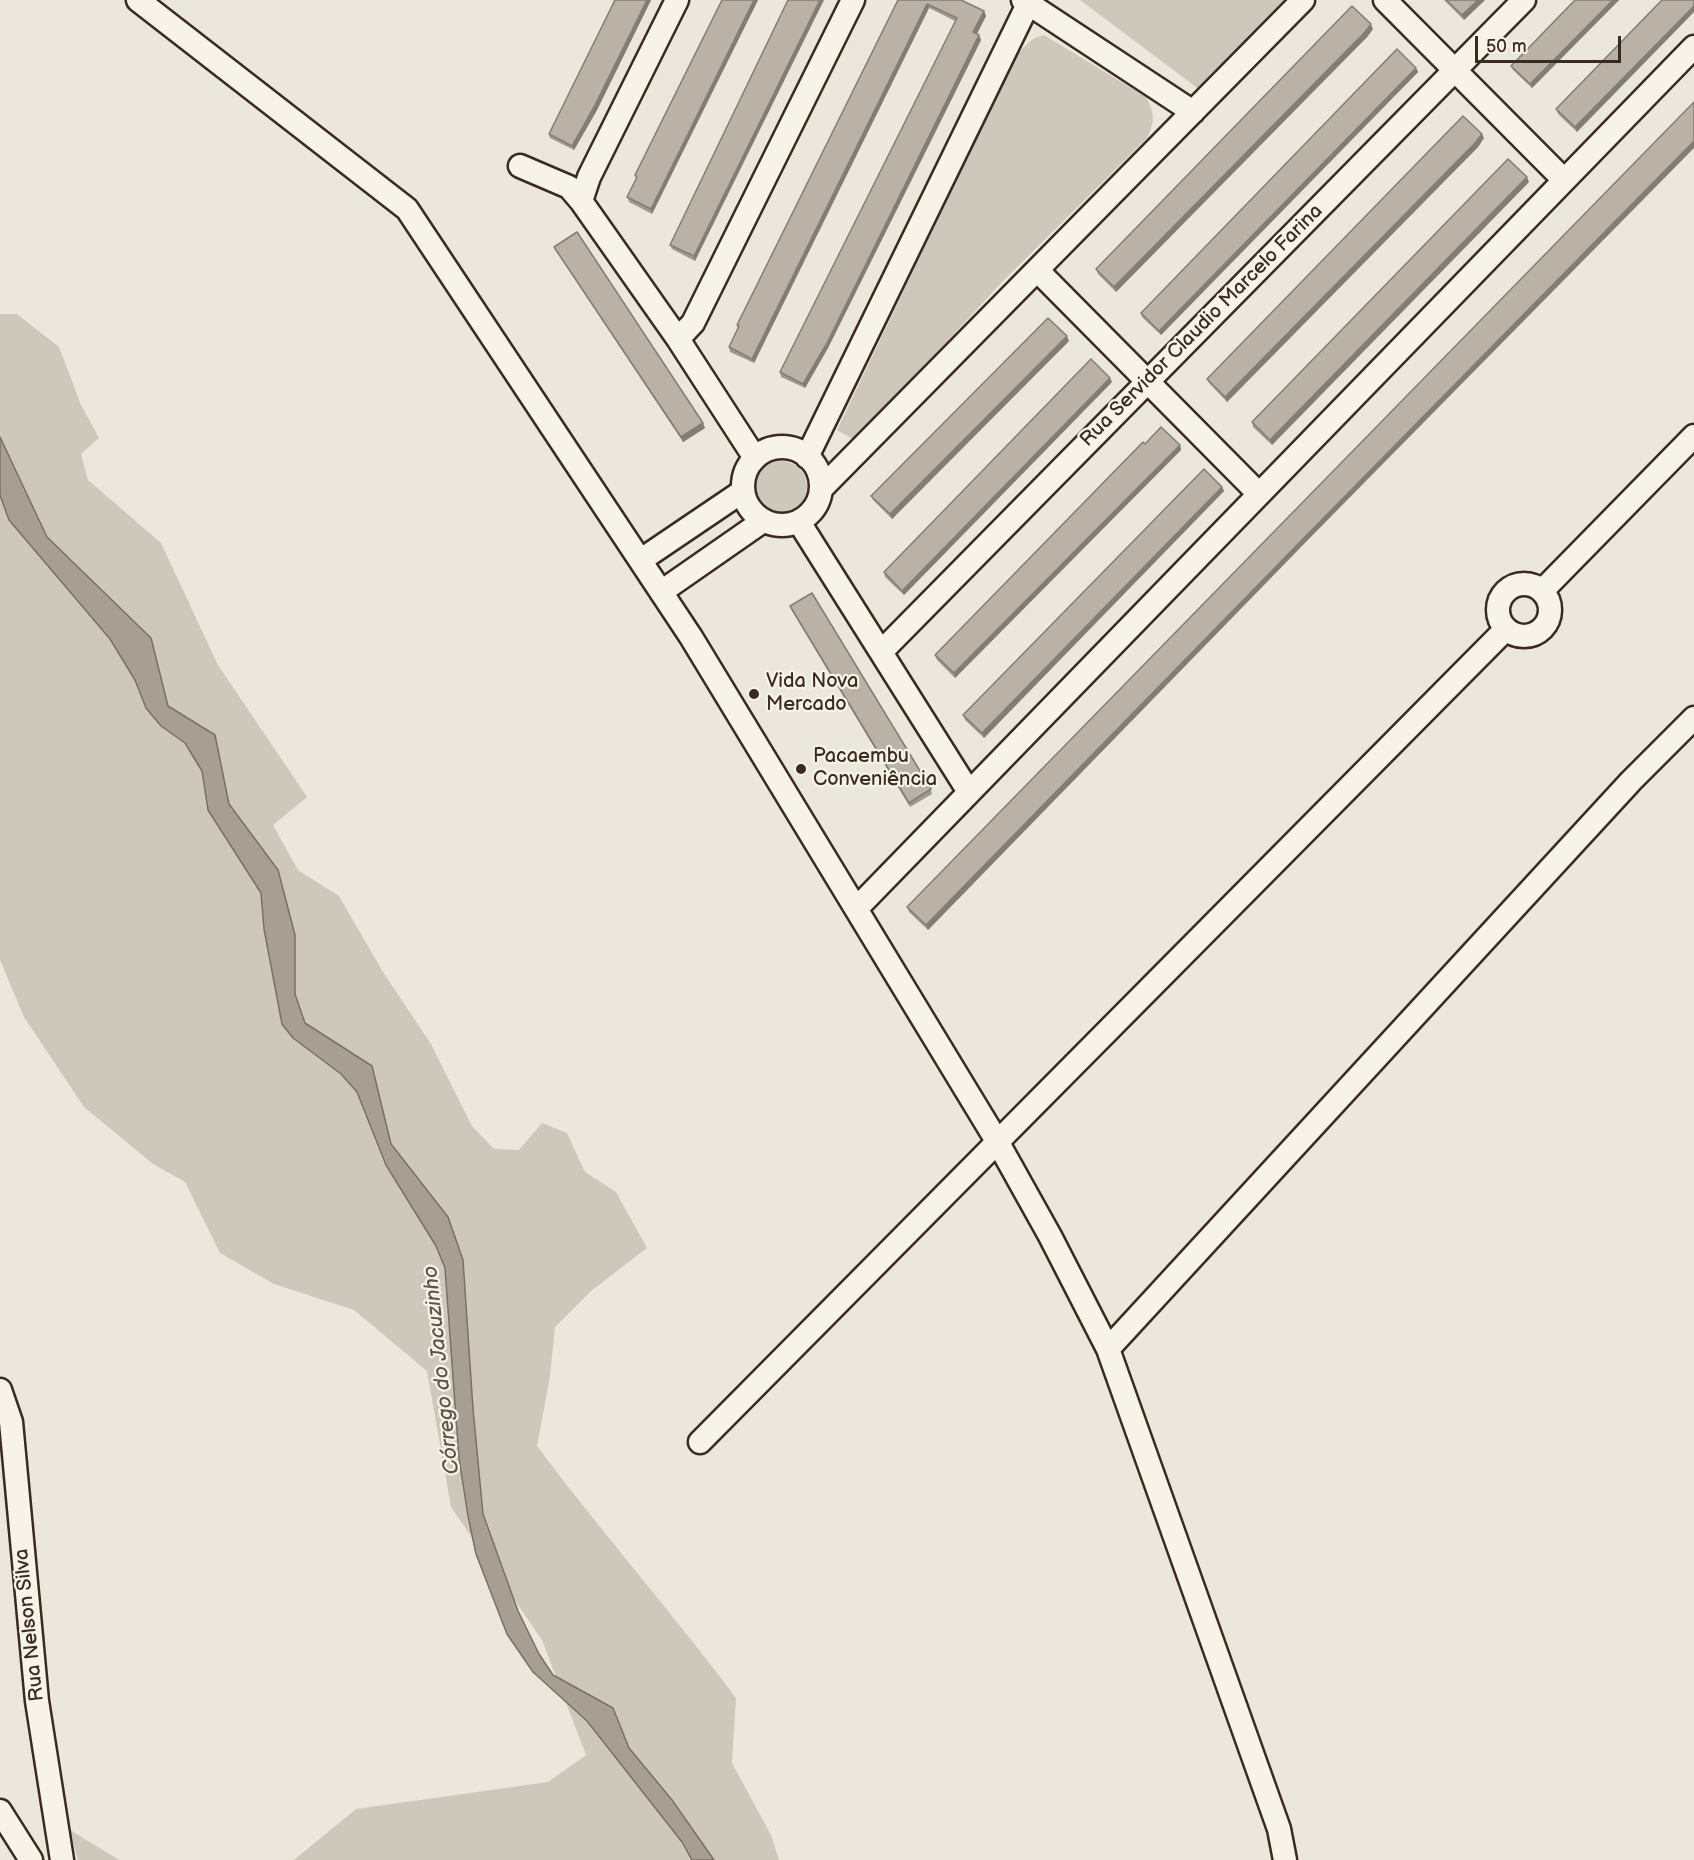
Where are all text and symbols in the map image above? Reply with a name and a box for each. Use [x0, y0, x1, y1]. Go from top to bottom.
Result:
scale bar [1478, 24, 1624, 62]
text: 50 m [1486, 36, 1527, 57]
street label: Rua Servidor Claudio Marcelo Farina [1076, 200, 1328, 452]
place label: Vida Nova Mercado [766, 670, 858, 717]
marker: Vida Nova Mercado [747, 687, 761, 701]
place label: Pacaembu Conveniência [813, 745, 937, 792]
marker: Pacaembu Conveniência [794, 762, 808, 776]
water label: Córrego do Jacuzinho [419, 1264, 465, 1476]
street label: Rua Nelson Silva [10, 1548, 50, 1702]

